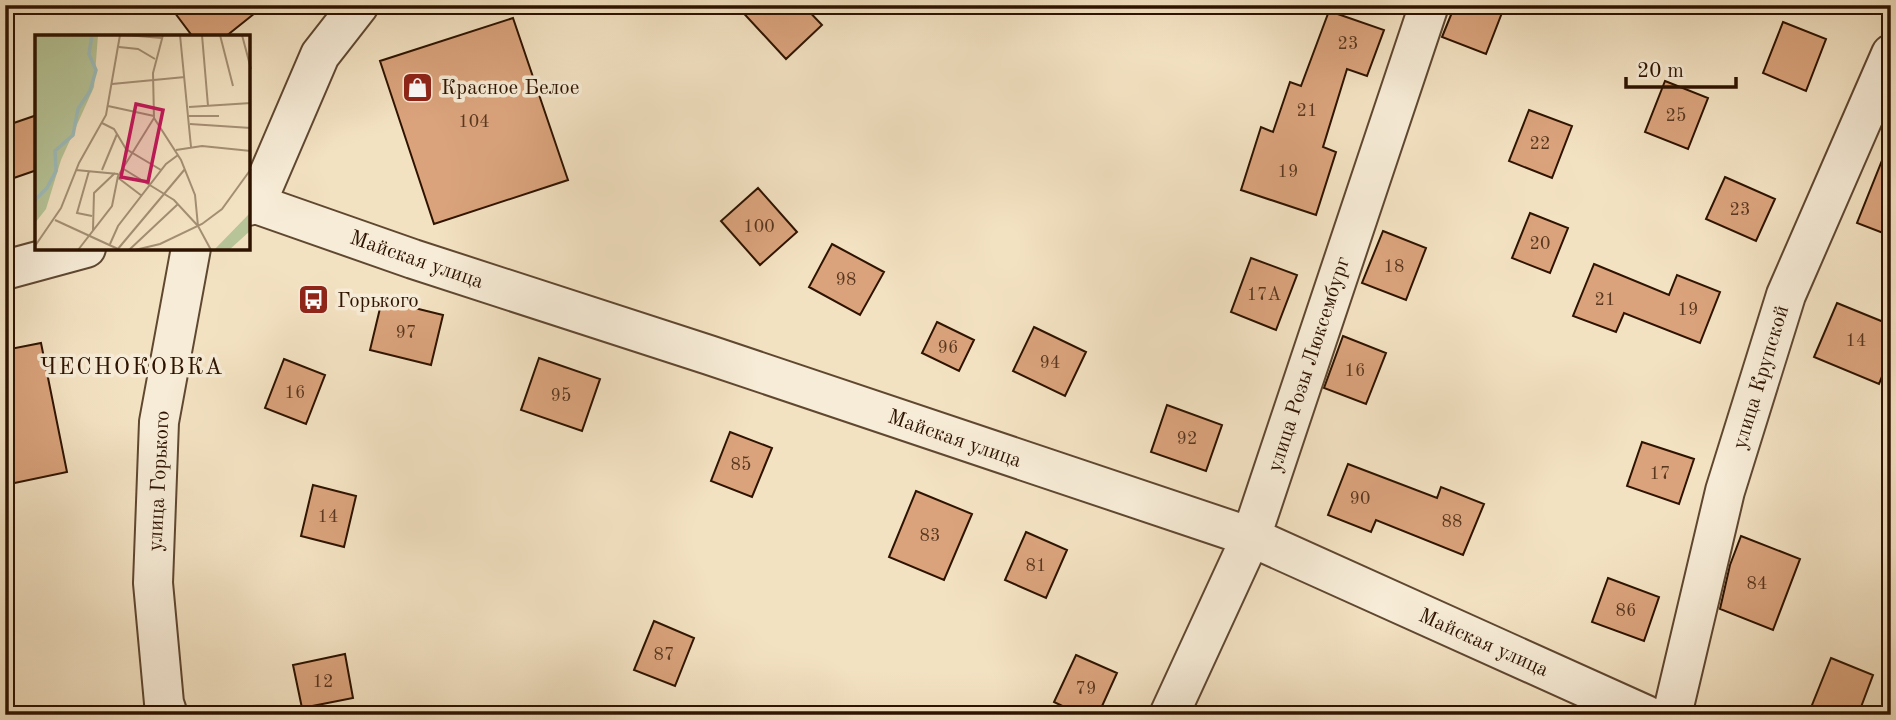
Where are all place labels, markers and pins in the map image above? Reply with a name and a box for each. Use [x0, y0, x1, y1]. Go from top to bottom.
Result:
shop icon: Красное Белое [401, 70, 435, 104]
place label: Красное Белое [441, 78, 579, 99]
bus stop icon: Горького [297, 283, 331, 317]
place label: Горького [337, 291, 419, 312]

